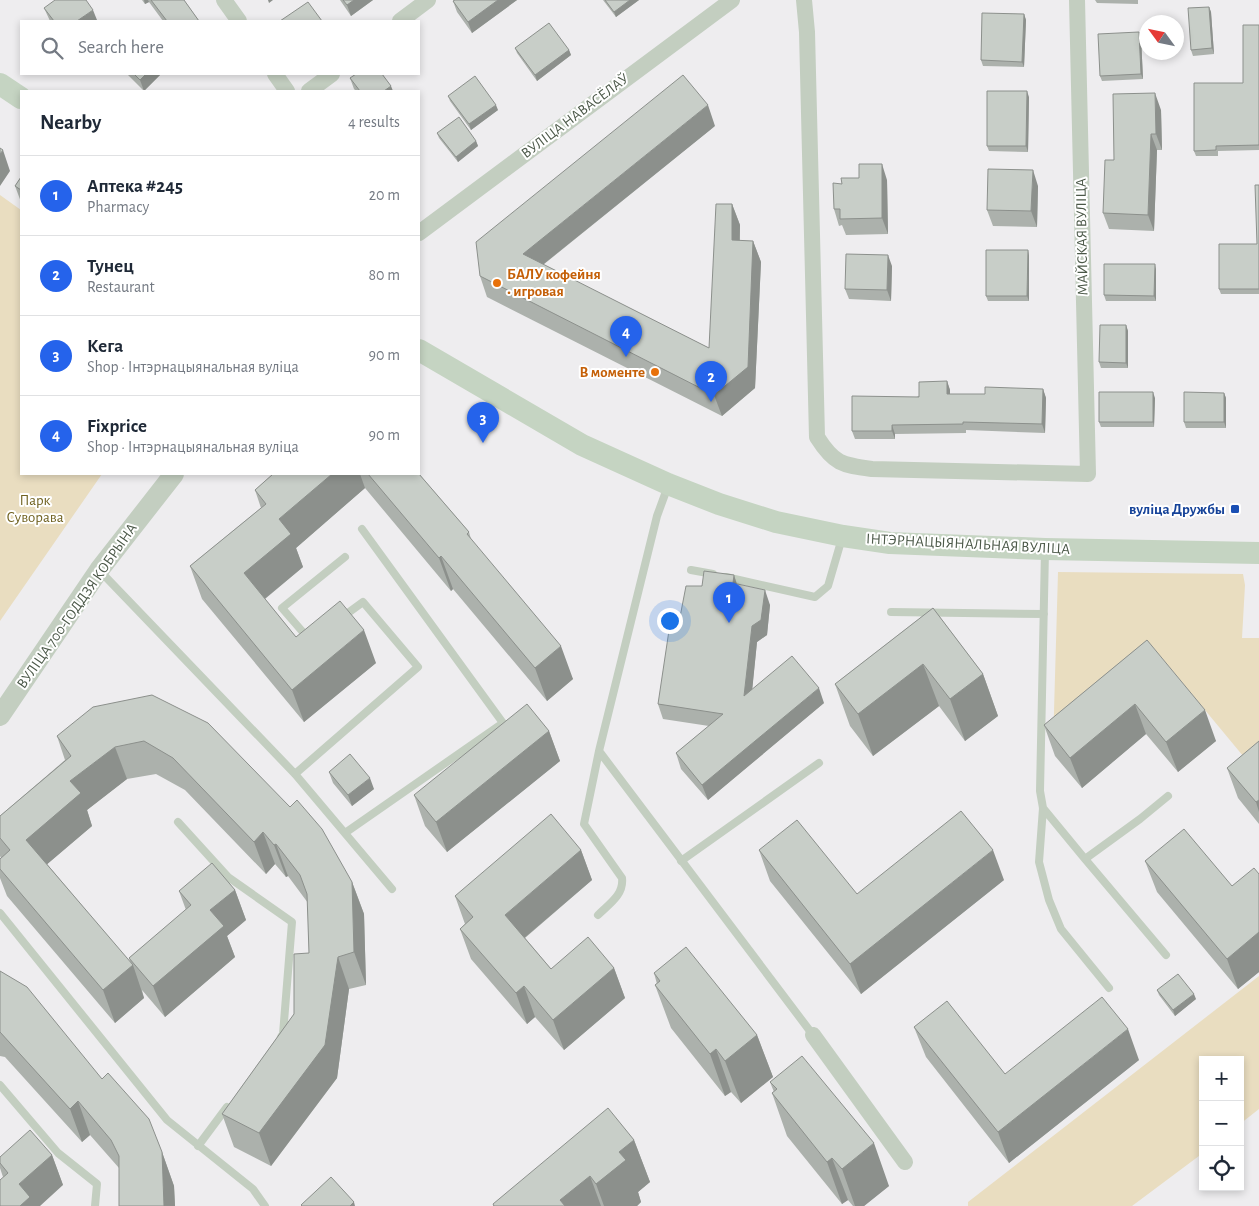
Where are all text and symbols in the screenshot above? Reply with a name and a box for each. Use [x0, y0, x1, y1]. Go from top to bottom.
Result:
north arrow [1139, 15, 1184, 60]
search box [20, 20, 420, 75]
icon: search [38, 34, 66, 62]
text: Search here [78, 38, 164, 57]
street label: ВУЛІЦА НАВАСЁЛАЎ [518, 70, 632, 161]
text: Nearby [40, 112, 101, 133]
text: 4 results [348, 114, 400, 130]
text: Аптека #245 [87, 177, 183, 196]
street label: МАЙСКАЯ ВУЛІЦА [1073, 178, 1091, 296]
text: 1 [53, 187, 59, 203]
text: 20 m [369, 187, 400, 203]
text: Pharmacy [87, 199, 149, 215]
text: Тунец [87, 257, 134, 276]
text: 2 [52, 267, 60, 283]
text: 80 m [369, 267, 400, 283]
place label: БАЛУ кофейня • игровая [507, 267, 601, 299]
marker: БАЛУ кофейня • игровая [491, 277, 503, 289]
text: Restaurant [87, 279, 155, 295]
pin: 4 [610, 316, 642, 357]
text: Кега [87, 337, 123, 356]
text: 3 [53, 347, 59, 363]
text: 90 m [369, 347, 400, 363]
text: Shop · Інтэрнацыянальная вуліца [87, 359, 299, 375]
pin: 2 [695, 361, 727, 402]
place label: В моменте [580, 365, 645, 380]
marker: В моменте [649, 366, 661, 378]
pin: 3 [467, 402, 499, 443]
text: Fixprice [87, 417, 147, 436]
text: 4 [52, 427, 60, 443]
text: 90 m [369, 427, 400, 443]
text: Shop · Інтэрнацыянальная вуліца [87, 439, 299, 455]
park label: Парк Суворава [6, 493, 64, 525]
place label: вуліца Дружбы [1129, 502, 1225, 517]
marker: вуліца Дружбы [1229, 503, 1241, 515]
street label: ВУЛІЦА 700-ГОДДЗЯ КОБРЫНА [14, 521, 140, 691]
street label: ІНТЭРНАЦЫЯНАЛЬНАЯ ВУЛІЦА [866, 531, 1071, 557]
pin: 1 [713, 582, 745, 623]
your location [657, 608, 683, 634]
map controls [1199, 1056, 1244, 1191]
button: + [1199, 1056, 1244, 1101]
button: − [1199, 1101, 1244, 1146]
button: locate [1199, 1146, 1244, 1191]

